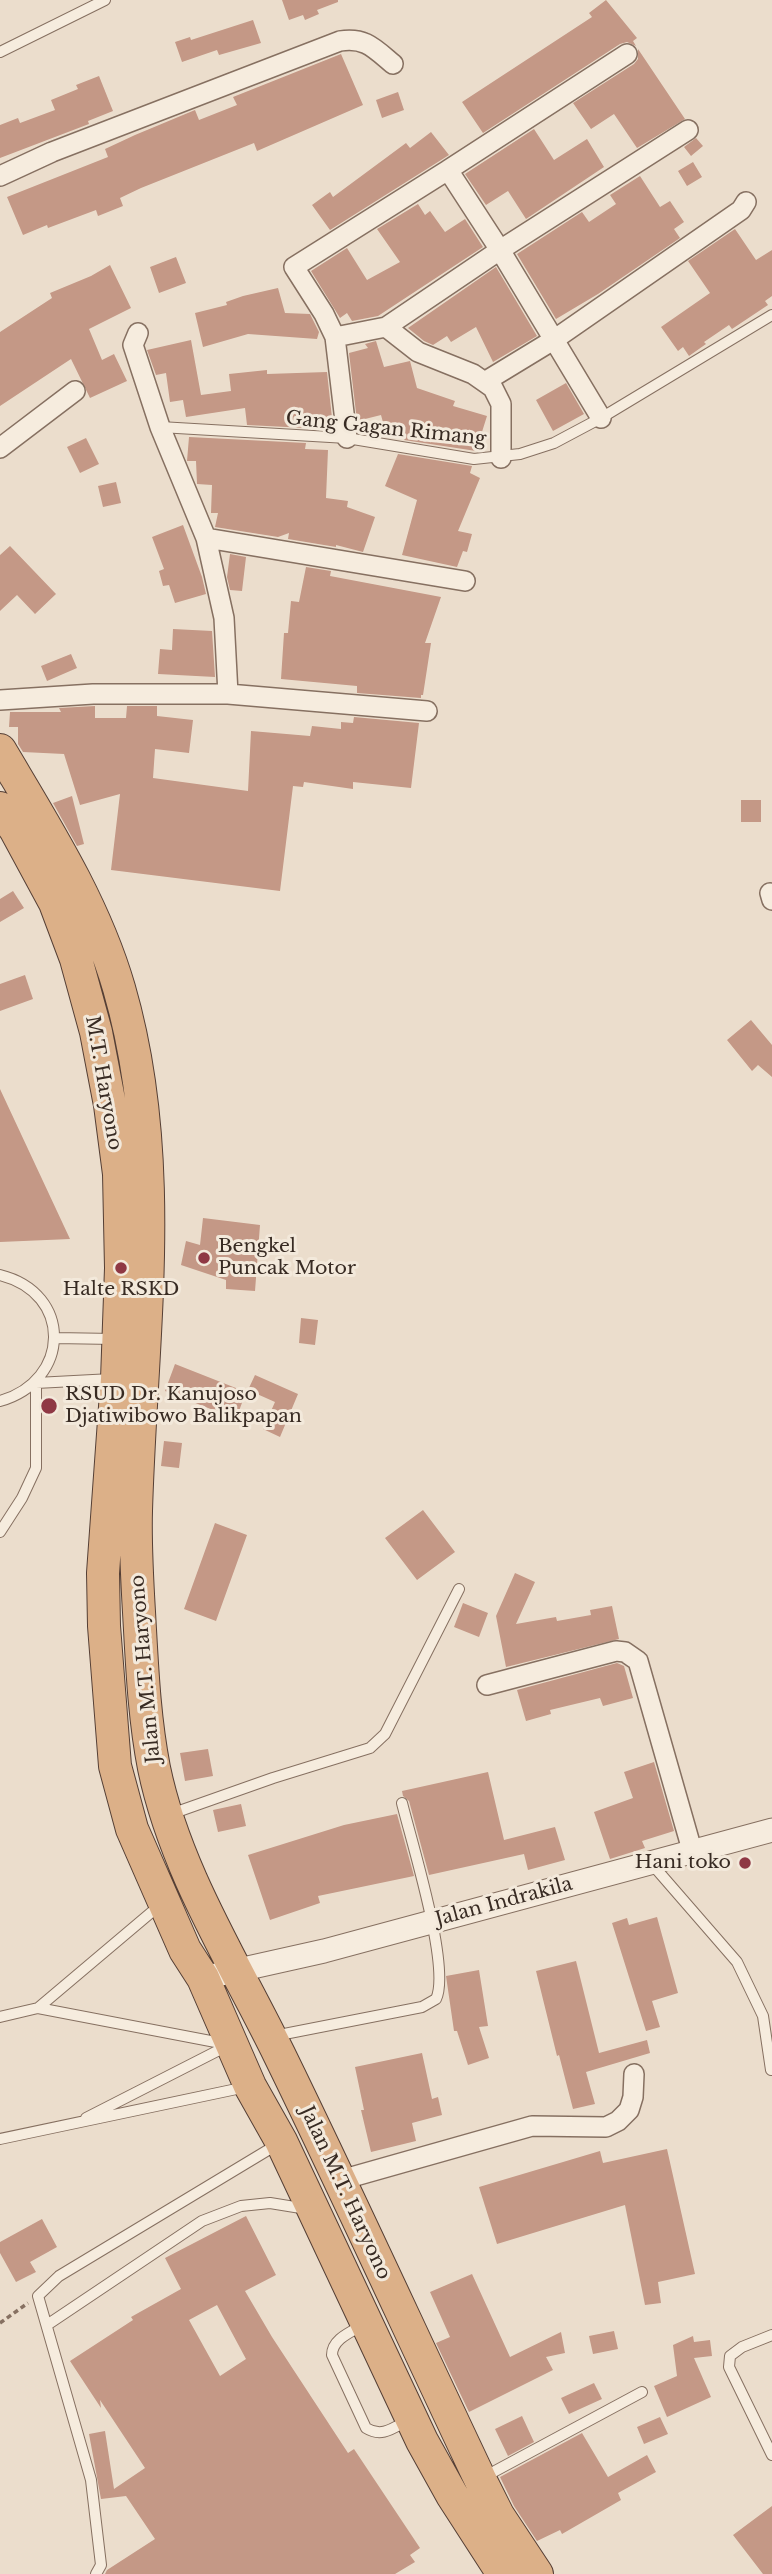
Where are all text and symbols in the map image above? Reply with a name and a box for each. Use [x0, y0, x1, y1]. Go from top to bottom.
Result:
street label: Gang Gagan Rimang [285, 407, 487, 451]
street label: M.T. Haryono [80, 1014, 126, 1152]
place label: Bengkel Puncak Motor [218, 1236, 356, 1280]
marker: Bengkel Puncak Motor [196, 1250, 212, 1266]
marker: Halte RSKD [113, 1260, 129, 1276]
place label: Halte RSKD [63, 1279, 179, 1301]
place label: RSUD Dr. Kanujoso Djatiwibowo Balikpapan [65, 1384, 302, 1428]
marker: RSUD Dr. Kanujoso Djatiwibowo Balikpapan [39, 1396, 59, 1416]
street label: Jalan M.T. Haryono [126, 1574, 166, 1764]
place label: Hani toko [635, 1852, 731, 1874]
marker: Hani toko [737, 1855, 753, 1871]
street label: Jalan Indrakila [433, 1873, 575, 1931]
street label: Jalan M.T. Haryono [295, 2103, 395, 2283]

